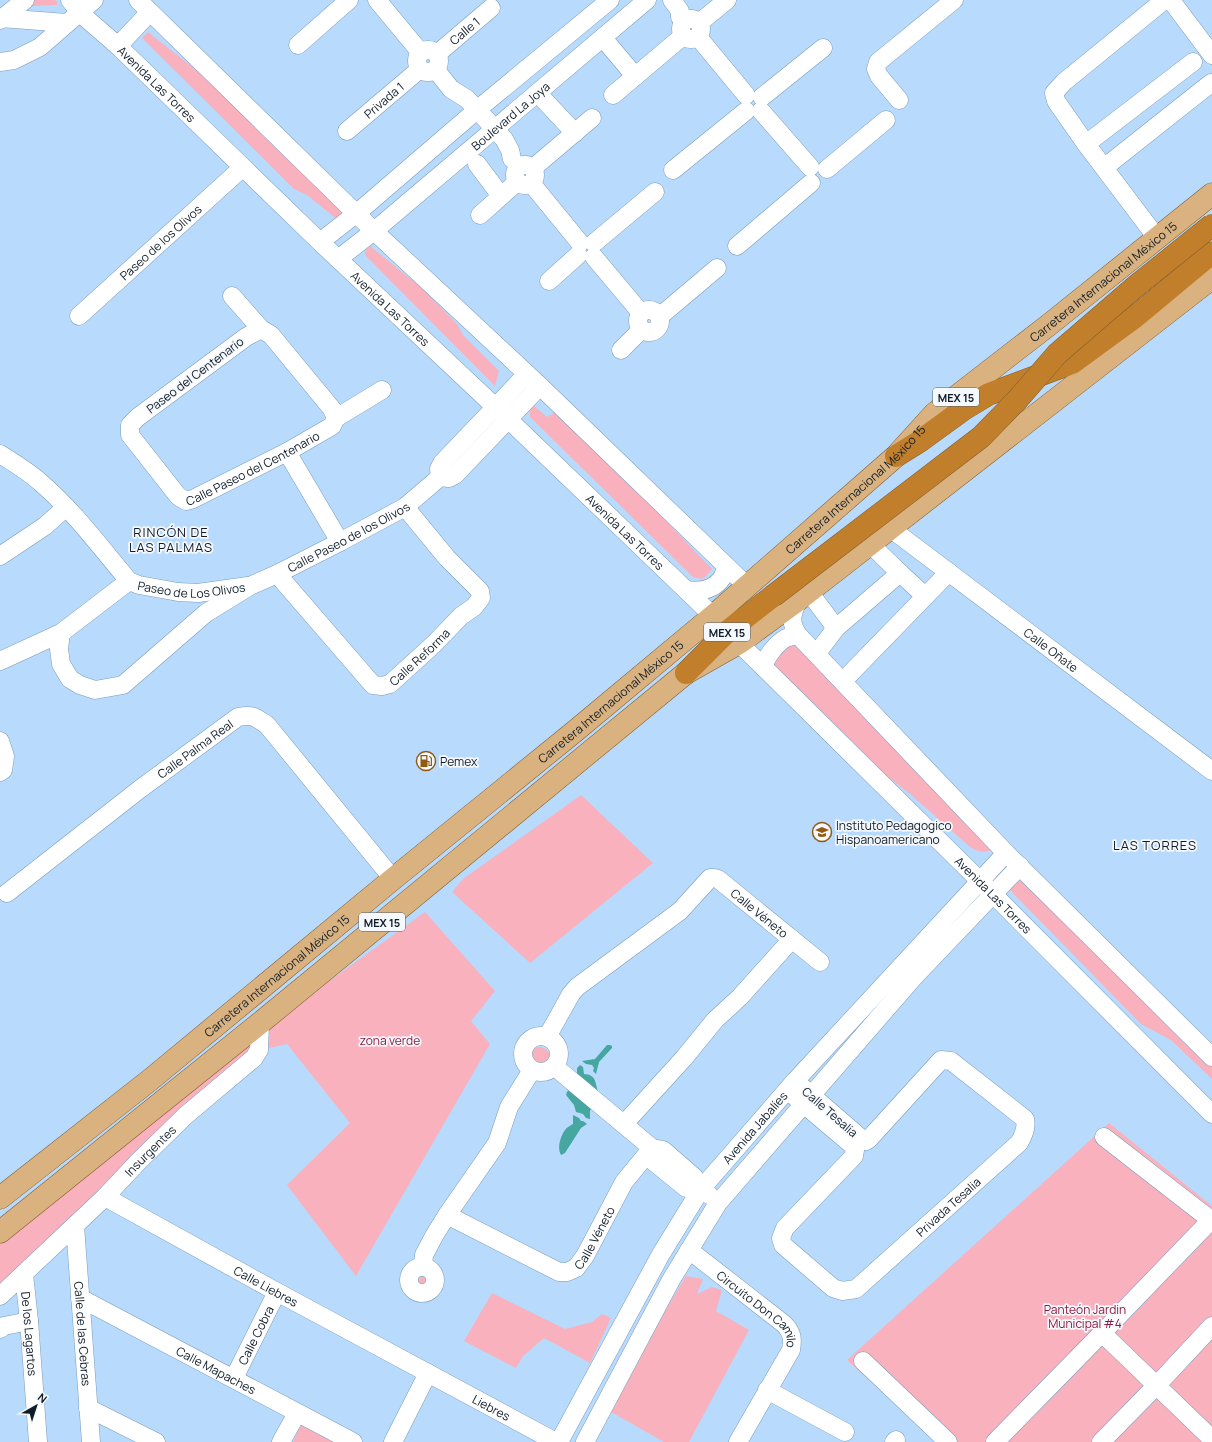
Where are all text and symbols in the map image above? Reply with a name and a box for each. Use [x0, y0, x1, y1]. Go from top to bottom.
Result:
street label: Calle 1 [446, 13, 483, 48]
street label: Avenida Las Torres [114, 42, 200, 126]
street label: Privada 1 [360, 78, 407, 122]
street label: Boulevard La Joya [467, 78, 553, 154]
street label: Paseo de los Olivos [116, 200, 205, 284]
street label: Carretera Internacional México 15 [1026, 217, 1180, 345]
street label: Avenida Las Torres [347, 267, 434, 350]
street label: Paseo del Centenario [143, 333, 247, 417]
road number: MEX 15 [933, 388, 979, 406]
street label: Carretera Internacional México 15 [781, 421, 929, 558]
street label: Calle Paseo del Centenario [184, 427, 322, 509]
street label: Avenida Las Torres [582, 490, 668, 573]
street label: Calle Paseo de los Olivos [284, 498, 413, 576]
district label: RINCÓN DE LAS PALMAS [129, 523, 213, 556]
street label: Paseo de Los Olivos [136, 576, 246, 602]
road number: MEX 15 [704, 623, 750, 641]
street label: Calle Oñate [1020, 623, 1082, 676]
street label: Calle Reforma [385, 624, 453, 689]
street label: Carretera Internacional México 15 [534, 636, 687, 767]
street label: Calle Palma Real [154, 715, 236, 782]
fuel station icon: Pemex [415, 750, 437, 772]
place label: Pemex [440, 753, 478, 770]
place label: Instituto Pedagogico Hispanoamericano [836, 817, 952, 848]
school or university icon: Instituto Pedagogico Hispanoamericano [811, 821, 833, 843]
district label: LAS TORRES [1113, 836, 1197, 854]
street label: Avenida Las Torres [951, 852, 1036, 937]
street label: Calle Véneto [727, 884, 792, 942]
street label: Carretera Internacional México 15 [200, 910, 353, 1041]
road number: MEX 15 [359, 913, 405, 931]
park label: zona verde [360, 1032, 420, 1049]
street label: Calle Tesalia [798, 1083, 862, 1141]
street label: Avenida Jabalíes [718, 1087, 791, 1167]
street label: Insurgentes [120, 1121, 180, 1180]
street label: Privada Tesalia [912, 1173, 984, 1240]
street label: Calle Véneto [570, 1203, 618, 1273]
street label: Calle Liebres [231, 1261, 301, 1310]
street label: Circuito Don Camilo [713, 1266, 801, 1348]
street label: Calle de las Cebras [71, 1281, 95, 1387]
street label: De los Lagartos [17, 1291, 42, 1377]
park label: Panteón Jardin Municipal #4 [1044, 1301, 1126, 1332]
street label: Calle Cobra [234, 1303, 277, 1367]
street label: Calle Mapaches [173, 1342, 259, 1398]
north arrow [16, 1386, 56, 1426]
text: N [35, 1390, 50, 1406]
street label: Liebres [470, 1390, 513, 1424]

